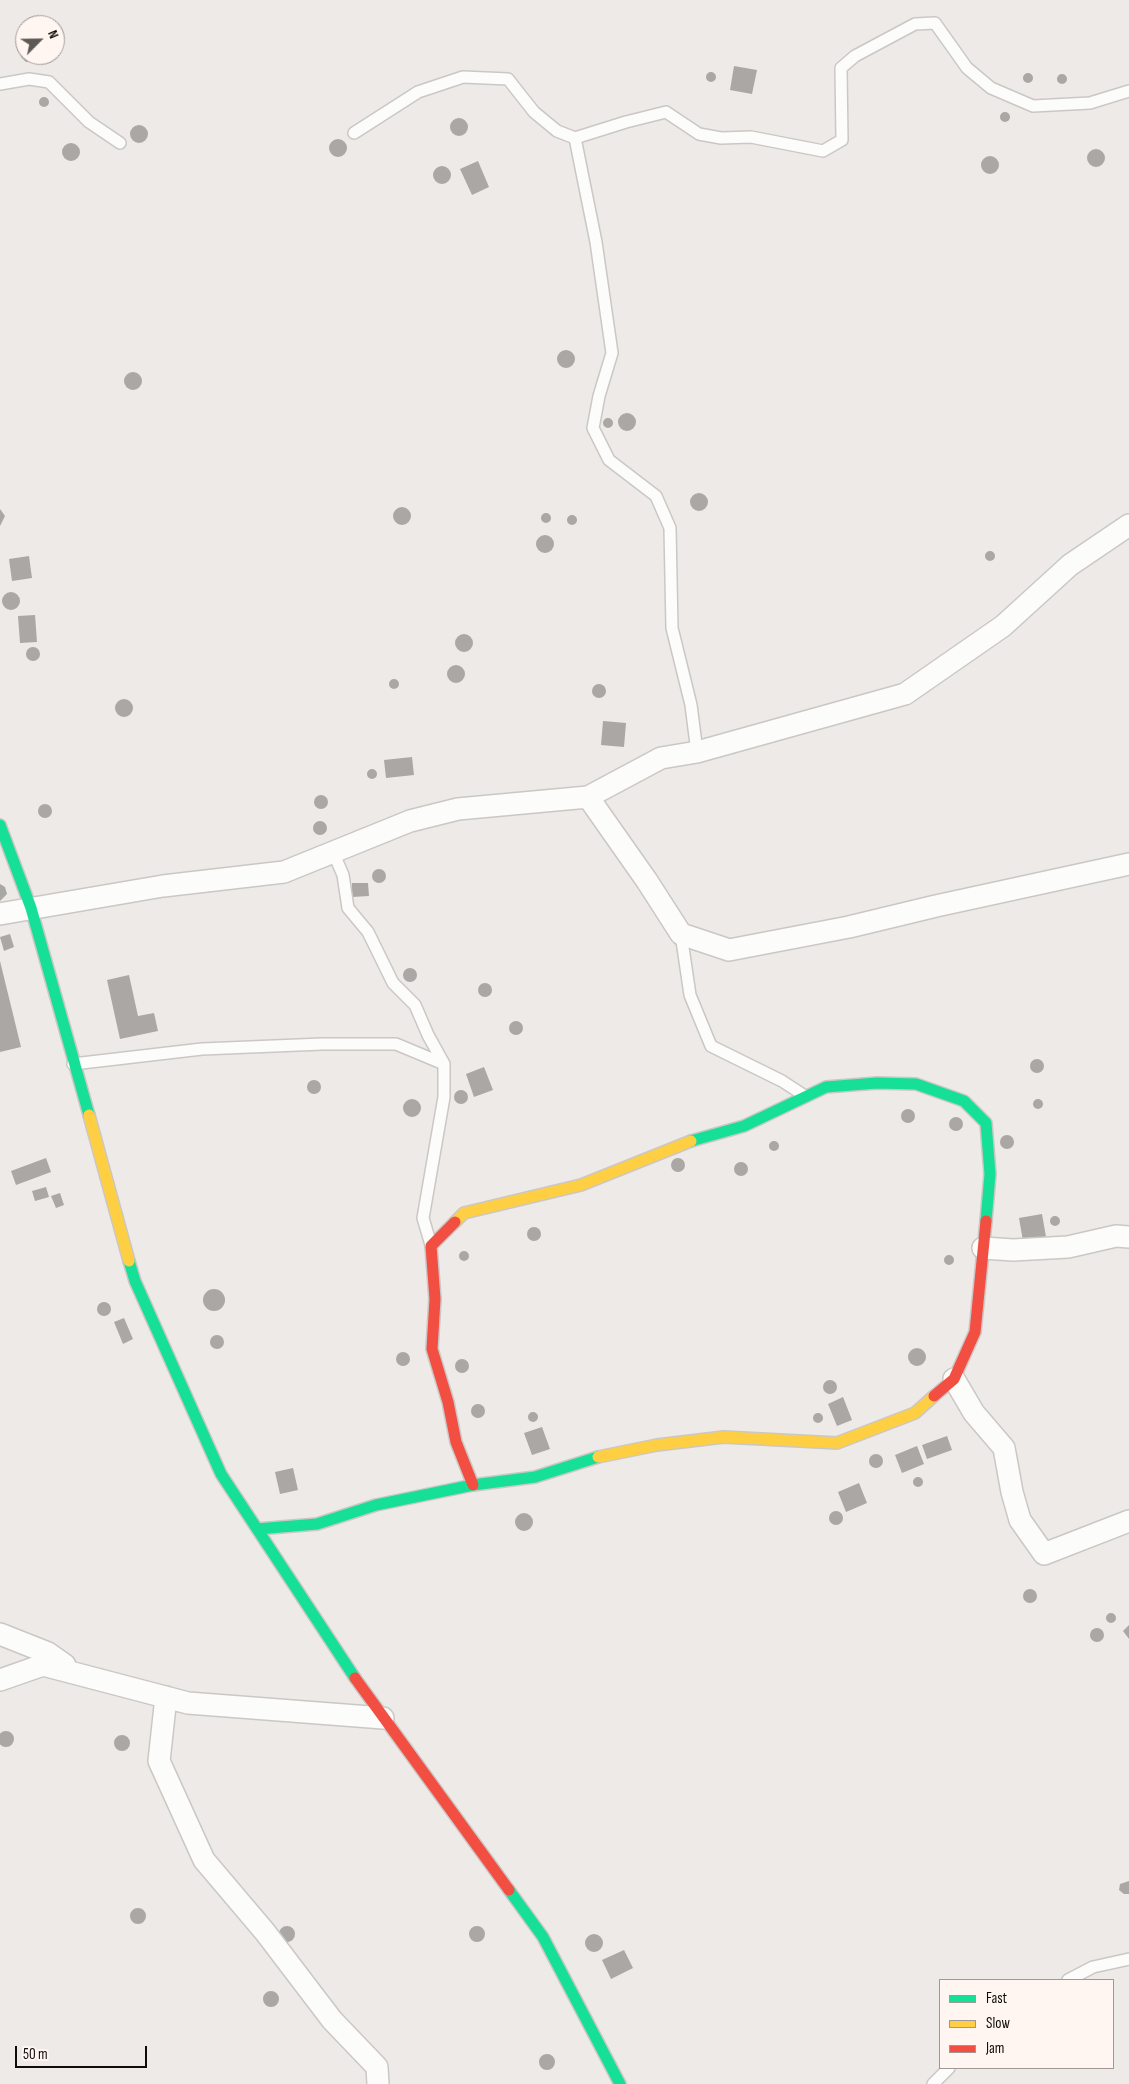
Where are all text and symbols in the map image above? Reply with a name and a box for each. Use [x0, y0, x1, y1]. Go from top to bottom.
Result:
north arrow [15, 15, 65, 65]
text: N [44, 28, 63, 41]
legend [939, 1979, 1114, 2069]
text: Fast [986, 1989, 1007, 2008]
text: Slow [986, 2014, 1010, 2033]
scale bar [18, 2036, 150, 2068]
text: Jam [986, 2039, 1004, 2058]
text: 50 m [23, 2045, 48, 2064]

